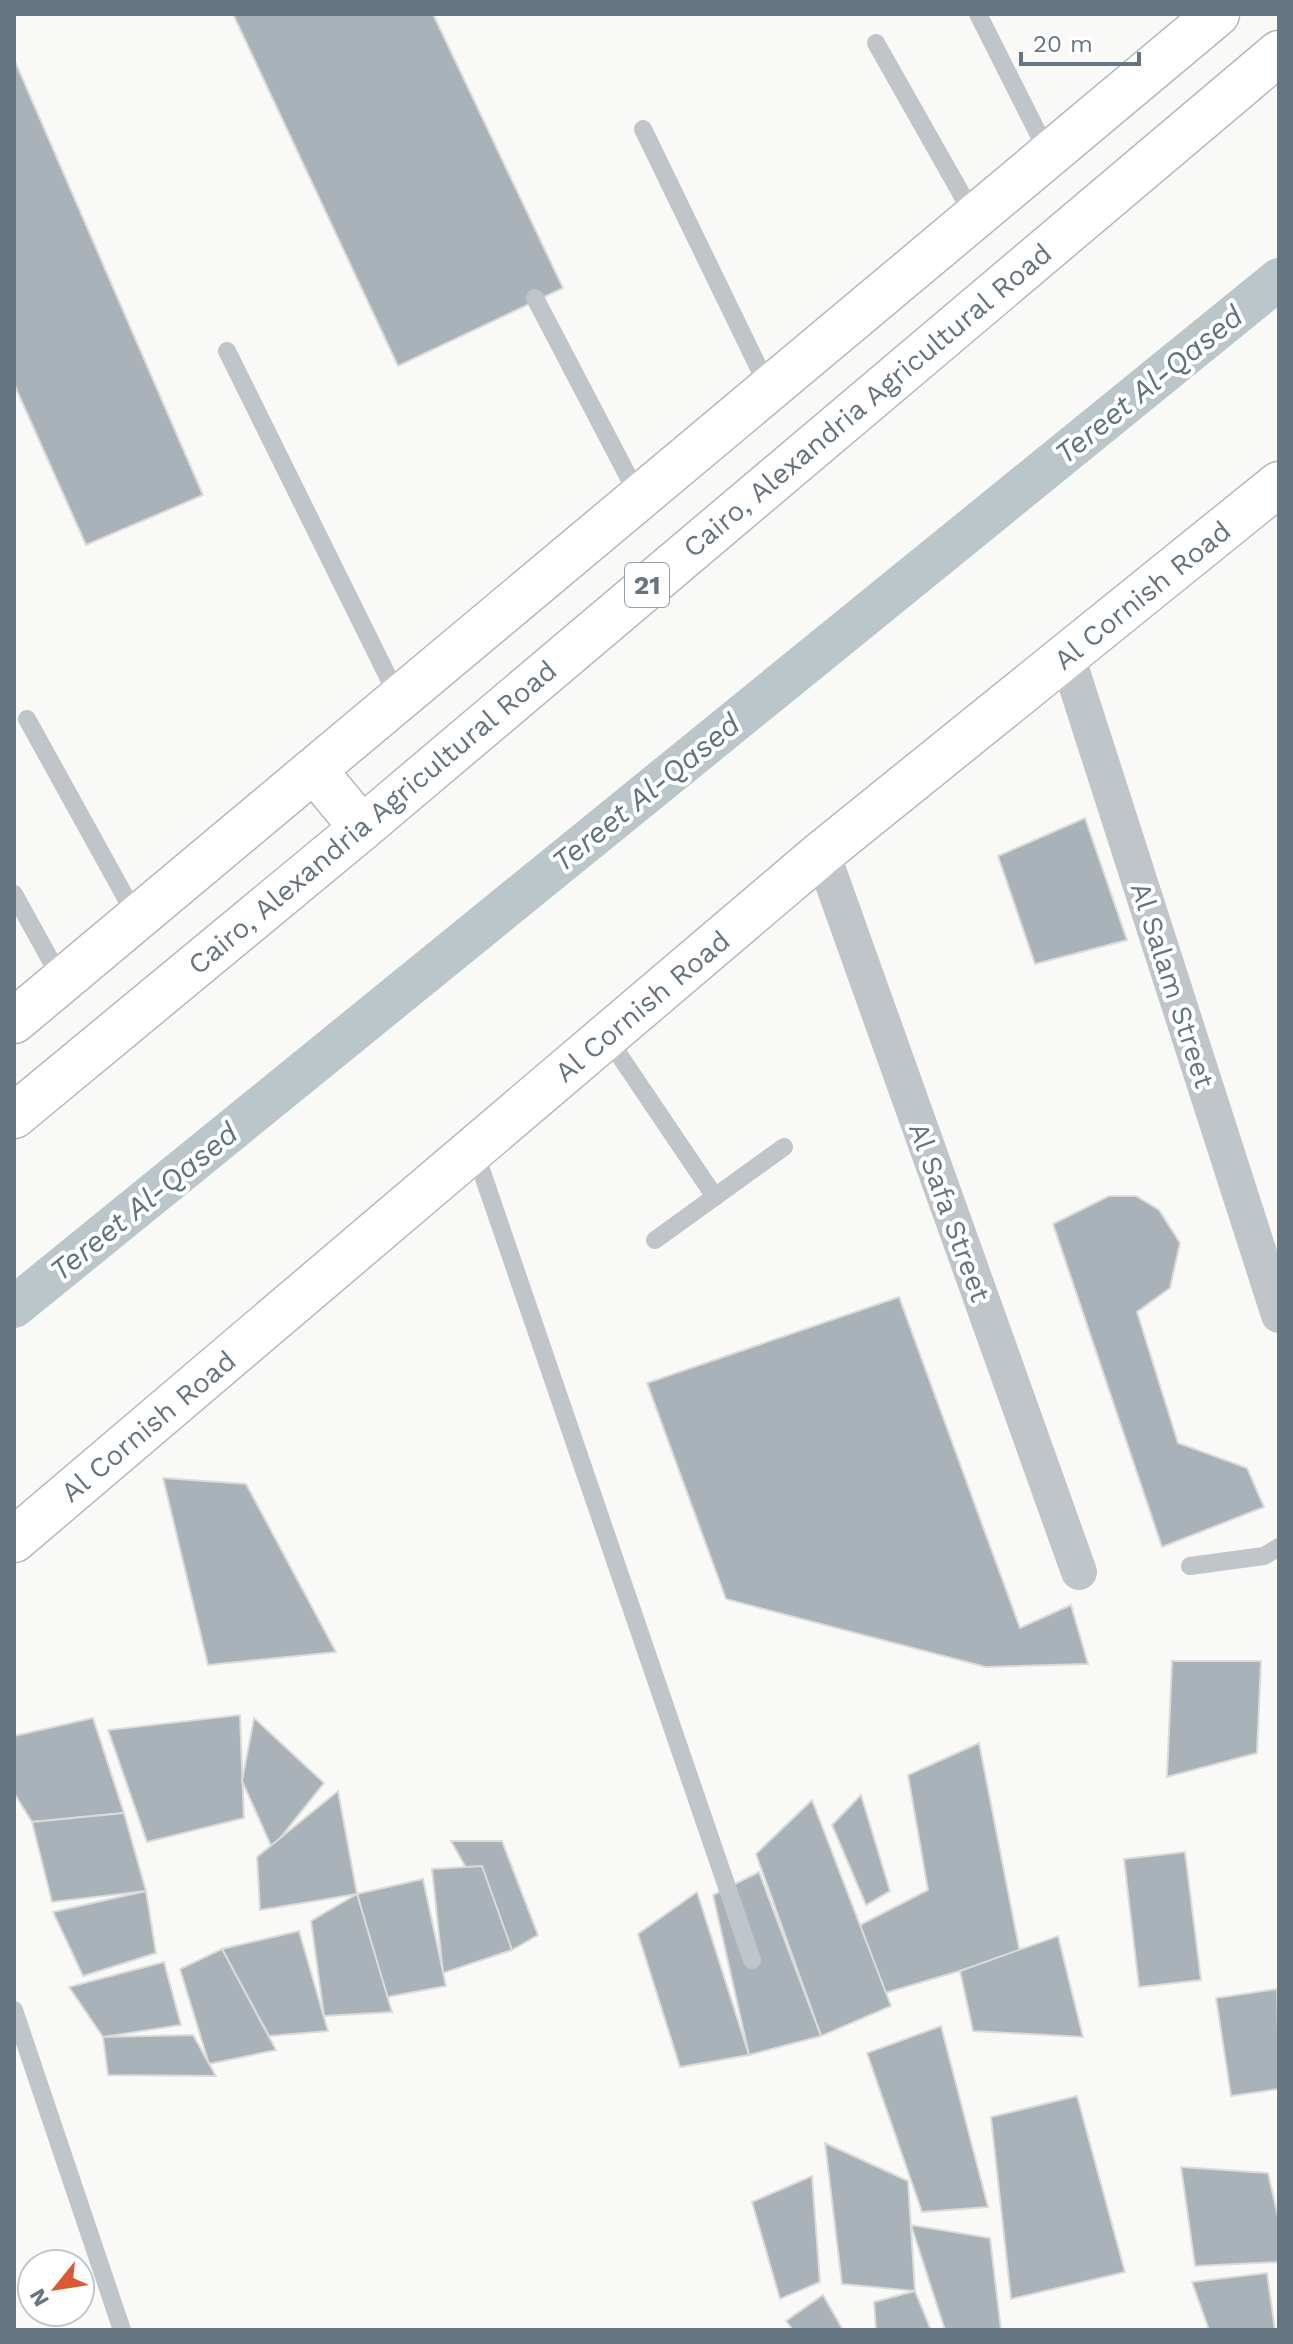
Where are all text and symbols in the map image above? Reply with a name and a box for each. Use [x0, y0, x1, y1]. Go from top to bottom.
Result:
scale bar [1021, 16, 1139, 66]
text: 20 m [1033, 30, 1093, 58]
street label: Cairo, Alexandria Agricultural Road [676, 236, 1058, 564]
water label: Tereet Al-Qased [1048, 297, 1251, 471]
street label: Al Cornish Road [1047, 514, 1237, 677]
road number: 21 [625, 563, 669, 607]
street label: Cairo, Alexandria Agricultural Road [181, 653, 563, 981]
water label: Tereet Al-Qased [545, 705, 748, 879]
street label: Al Salam Street [1124, 878, 1221, 1092]
street label: Al Cornish Road [548, 924, 736, 1089]
water label: Tereet Al-Qased [43, 1114, 246, 1288]
street label: Al Safa Street [902, 1118, 997, 1306]
street label: Al Cornish Road [54, 1344, 242, 1509]
north arrow [16, 2248, 96, 2328]
text: N [24, 2284, 54, 2311]

